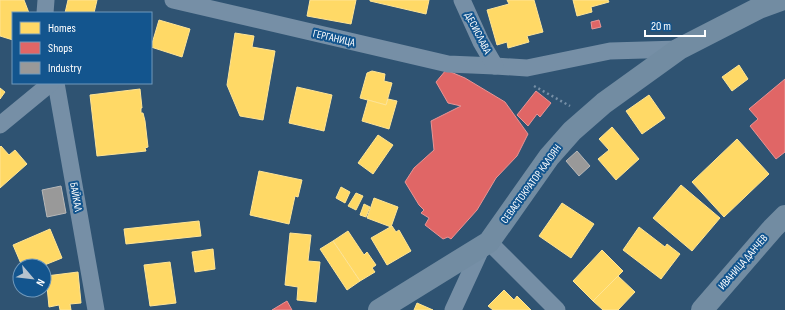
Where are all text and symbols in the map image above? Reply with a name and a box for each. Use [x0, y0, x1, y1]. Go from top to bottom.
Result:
street label: ДЕСИСЛАВА [462, 10, 494, 56]
legend [12, 12, 152, 84]
scale bar [645, 12, 705, 38]
text: 20 m [651, 19, 671, 34]
text: Homes [48, 21, 76, 36]
street label: ГЕРГАНИЦА [312, 27, 357, 49]
text: Shops [48, 41, 73, 56]
text: Industry [48, 61, 82, 76]
street label: СЕВАСТОКРАТОР КАЛОЯН [498, 142, 564, 226]
street label: БАЙКАЛ [67, 181, 86, 213]
street label: ИВАНИЦА ДАНЧЕВ [715, 232, 771, 292]
north arrow [12, 258, 52, 298]
text: N [33, 277, 48, 288]

